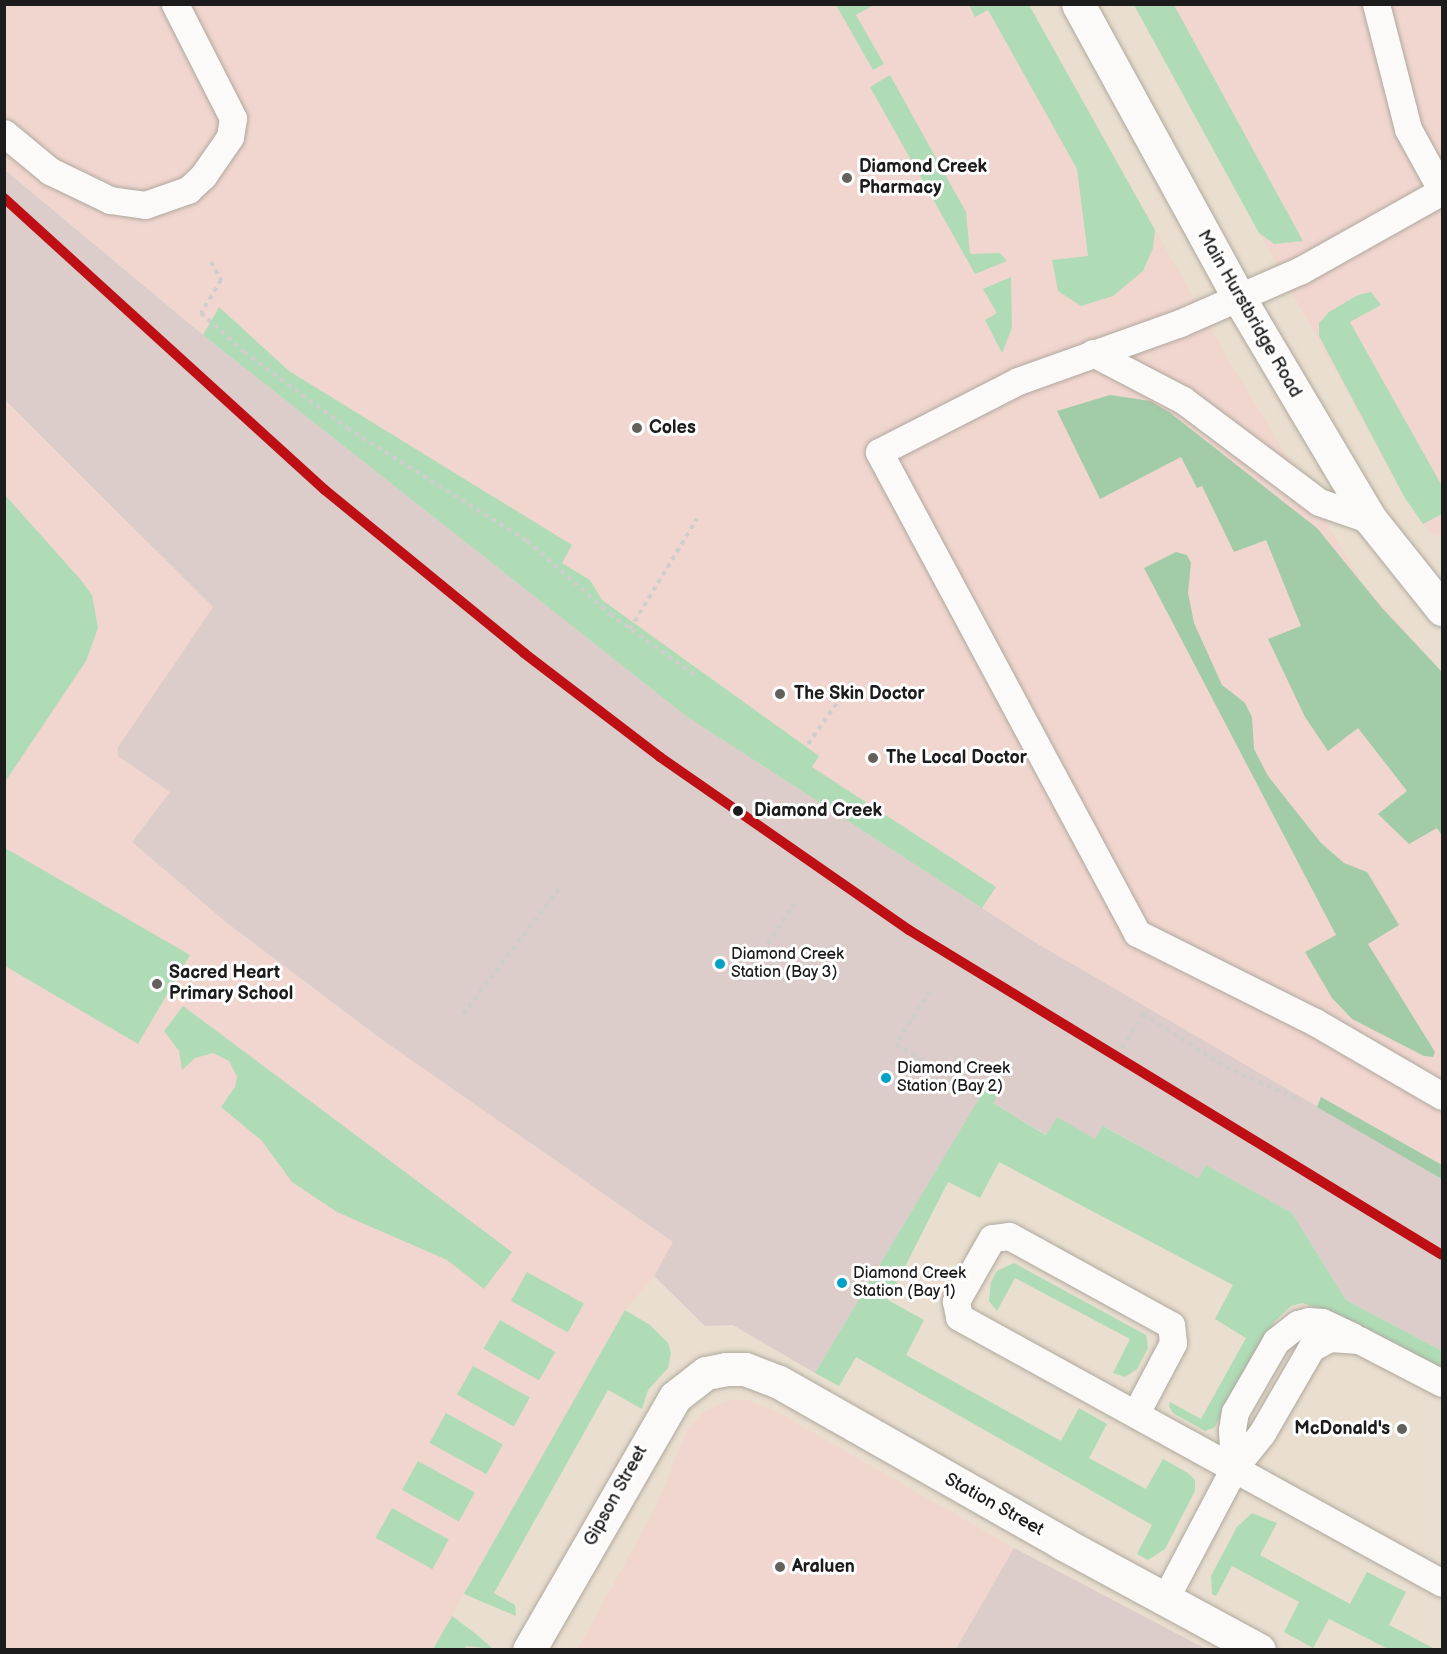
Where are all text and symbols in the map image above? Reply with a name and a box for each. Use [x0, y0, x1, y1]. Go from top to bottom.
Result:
place label: Diamond Creek Pharmacy [859, 157, 987, 200]
marker: Diamond Creek Pharmacy [840, 171, 854, 185]
street label: Main Hurstbridge Road [1192, 226, 1306, 402]
place label: Coles [649, 417, 696, 439]
marker: Coles [630, 421, 644, 435]
place label: The Skin Doctor [794, 683, 925, 705]
marker: The Skin Doctor [771, 685, 789, 703]
place label: The Local Doctor [886, 747, 1027, 769]
marker: The Local Doctor [864, 749, 882, 767]
marker: Diamond Creek [727, 800, 749, 822]
place label: Diamond Creek [754, 800, 882, 822]
place label: Diamond Creek Station (Bay 3) [731, 945, 844, 983]
marker: Diamond Creek Station (Bay 3) [714, 958, 726, 970]
place label: Sacred Heart Primary School [169, 963, 294, 1006]
marker: Sacred Heart Primary School [150, 977, 164, 991]
place label: Diamond Creek Station (Bay 2) [897, 1059, 1010, 1097]
marker: Diamond Creek Station (Bay 2) [880, 1072, 892, 1084]
place label: Diamond Creek Station (Bay 1) [853, 1264, 966, 1302]
marker: Diamond Creek Station (Bay 1) [836, 1277, 848, 1289]
place label: McDonald's [1294, 1418, 1390, 1440]
marker: McDonald's [1395, 1422, 1409, 1436]
street label: Gipson Street [579, 1442, 653, 1550]
street label: Station Street [940, 1469, 1048, 1541]
place label: Araluen [792, 1556, 855, 1578]
marker: Araluen [773, 1560, 787, 1574]

